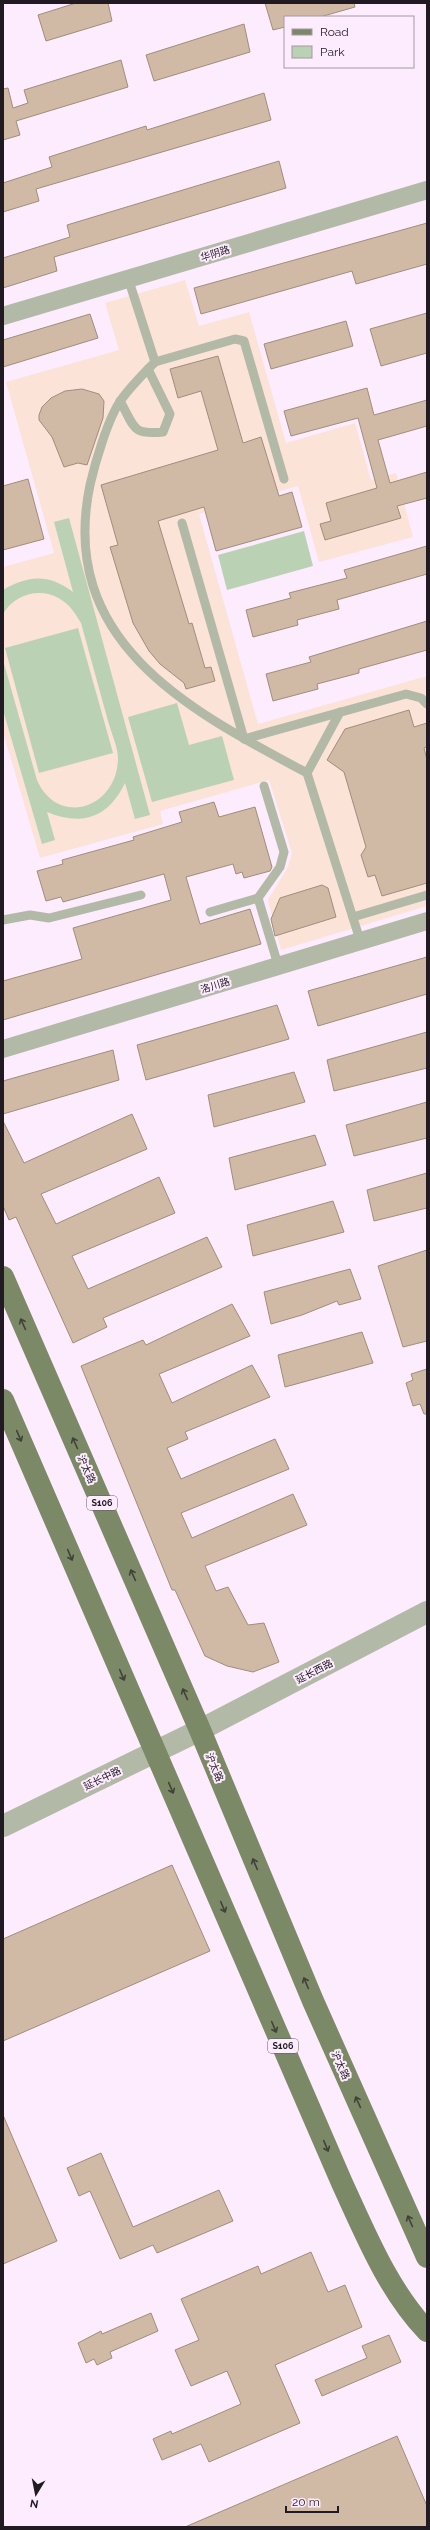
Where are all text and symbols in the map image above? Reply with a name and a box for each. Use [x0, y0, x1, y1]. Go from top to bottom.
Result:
legend [284, 16, 414, 68]
text: Road [320, 25, 349, 39]
text: Park [320, 45, 345, 59]
street label: 华阴路 [199, 244, 231, 263]
street label: 洛川路 [199, 976, 231, 995]
one-way arrow [19, 1318, 27, 1330]
one-way arrow [15, 1430, 23, 1442]
one-way arrow [71, 1437, 78, 1449]
street label: 沪太路 [75, 1453, 98, 1485]
road number: S106 [87, 1496, 117, 1510]
one-way arrow [67, 1549, 75, 1561]
one-way arrow [129, 1569, 136, 1581]
street label: 延长西路 [294, 1657, 335, 1685]
one-way arrow [119, 1668, 126, 1680]
one-way arrow [180, 1688, 188, 1700]
street label: 沪太路 [204, 1751, 225, 1783]
street label: 延长中路 [82, 1765, 123, 1792]
one-way arrow [168, 1781, 175, 1793]
one-way arrow [251, 1858, 259, 1870]
one-way arrow [220, 1901, 227, 1913]
one-way arrow [301, 1978, 309, 1990]
one-way arrow [271, 2020, 279, 2032]
road number: S106 [268, 2039, 298, 2053]
street label: 沪太路 [329, 2049, 352, 2081]
one-way arrow [354, 2097, 361, 2109]
one-way arrow [323, 2139, 330, 2151]
one-way arrow [406, 2216, 414, 2228]
north arrow [16, 2474, 56, 2514]
scale bar [286, 2488, 338, 2514]
text: 20 m [292, 2495, 320, 2509]
text: N [29, 2496, 40, 2510]

